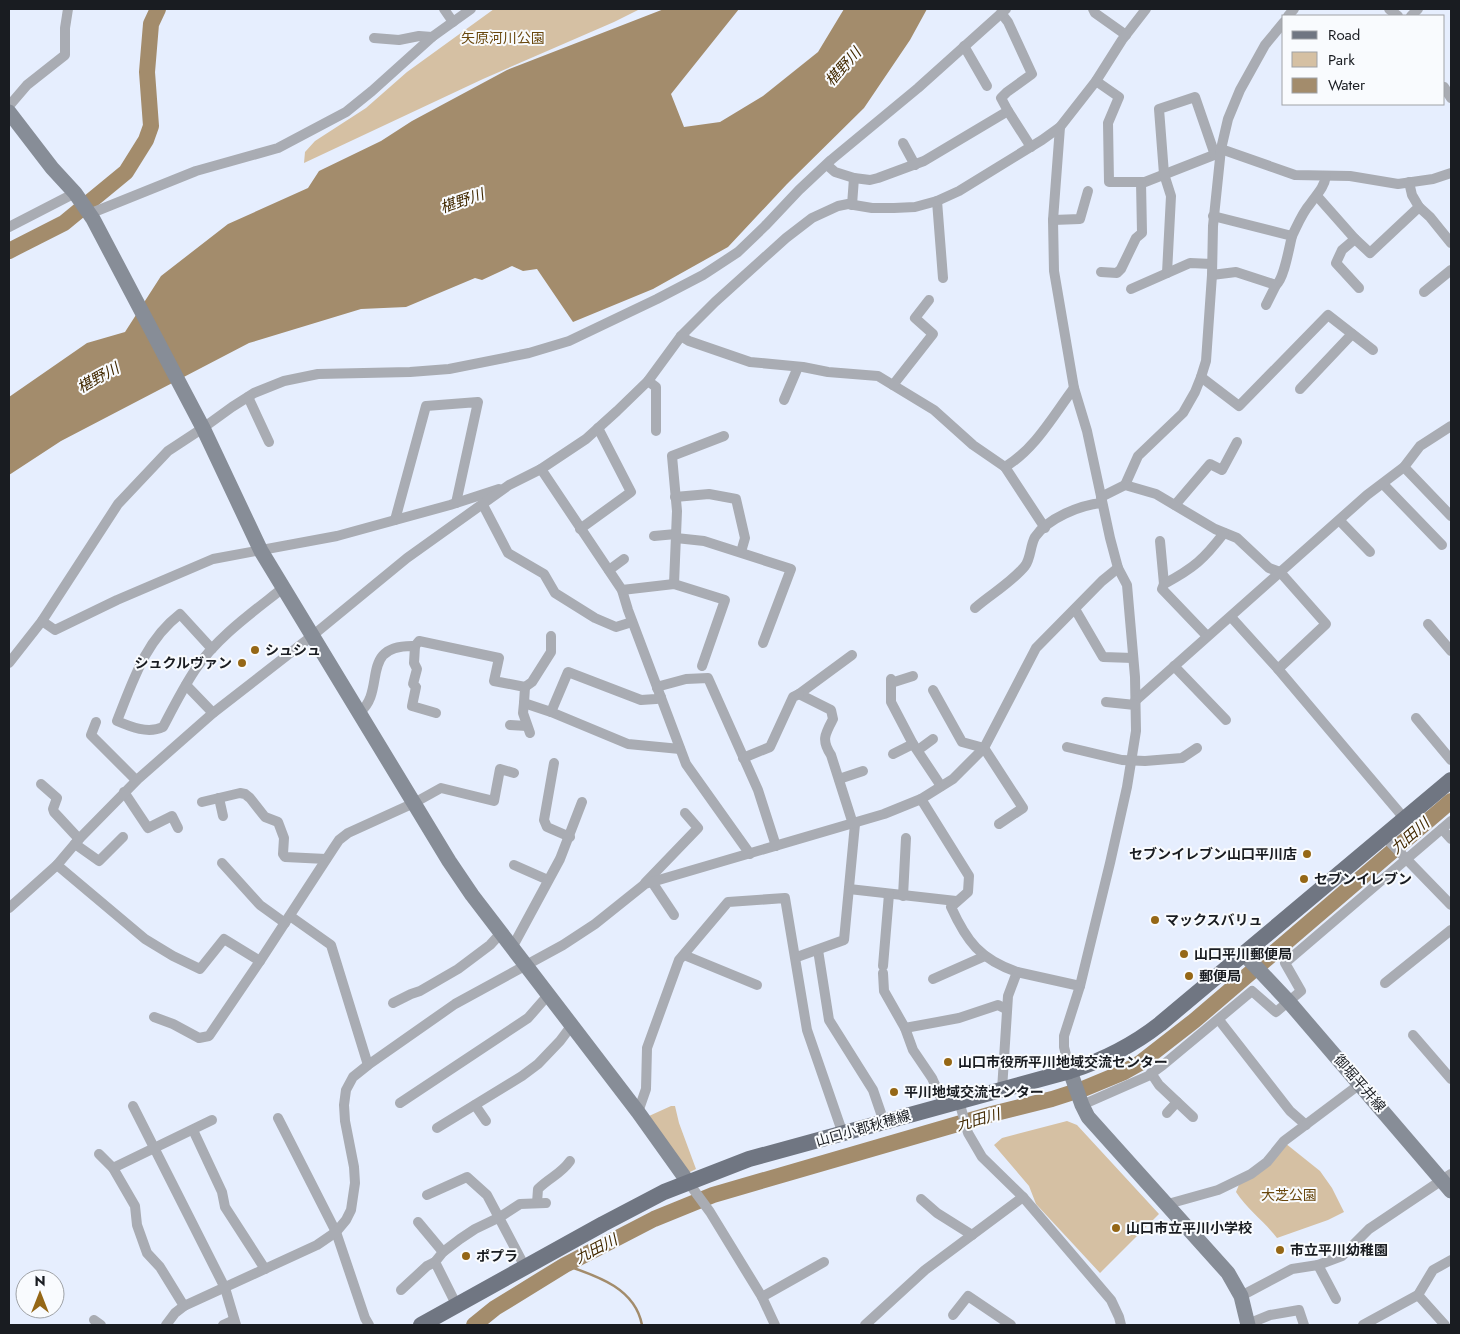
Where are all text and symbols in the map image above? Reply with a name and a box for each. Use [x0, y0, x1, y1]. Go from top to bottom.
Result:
legend [1282, 15, 1445, 105]
text: Road [1328, 24, 1360, 46]
park label: 矢原河川公園 [461, 28, 545, 48]
water label: 椹野川 [820, 41, 868, 91]
text: Park [1328, 49, 1355, 71]
text: Water [1328, 74, 1366, 96]
water label: 椹野川 [437, 183, 489, 219]
water label: 椹野川 [73, 357, 125, 399]
place label: シュシュ [265, 640, 321, 660]
marker: シュシュ [249, 644, 261, 656]
place label: シュクルヴァン [134, 653, 232, 673]
marker: シュクルヴァン [236, 657, 248, 669]
water label: 九田川 [1386, 812, 1436, 859]
place label: セブンイレブン山口平川店 [1129, 844, 1297, 864]
marker: セブンイレブン山口平川店 [1301, 848, 1313, 860]
place label: セブンイレブン [1314, 869, 1412, 889]
marker: セブンイレブン [1298, 873, 1310, 885]
place label: マックスバリュ [1165, 910, 1263, 930]
marker: マックスバリュ [1149, 914, 1161, 926]
place label: 山口平川郵便局 [1194, 944, 1292, 964]
marker: 山口平川郵便局 [1178, 948, 1190, 960]
place label: 郵便局 [1199, 966, 1241, 986]
marker: 郵便局 [1183, 970, 1195, 982]
street label: 御堀平井線 [1329, 1050, 1391, 1116]
place label: 山口市役所平川地域交流センター [958, 1052, 1168, 1072]
marker: 山口市役所平川地域交流センター [942, 1056, 954, 1068]
place label: 平川地域交流センター [904, 1082, 1044, 1102]
marker: 平川地域交流センター [888, 1086, 900, 1098]
water label: 九田川 [953, 1103, 1005, 1137]
street label: 山口小郡秋穂線 [813, 1105, 913, 1151]
park label: 大芝公園 [1261, 1185, 1317, 1205]
place label: 山口市立平川小学校 [1126, 1218, 1252, 1238]
marker: 山口市立平川小学校 [1110, 1222, 1122, 1234]
water label: 九田川 [571, 1228, 623, 1269]
place label: 市立平川幼稚園 [1290, 1240, 1388, 1260]
marker: 市立平川幼稚園 [1274, 1244, 1286, 1256]
place label: ポプラ [476, 1246, 518, 1266]
marker: ポプラ [460, 1250, 472, 1262]
north arrow [15, 1269, 65, 1319]
text: N [34, 1271, 46, 1291]

